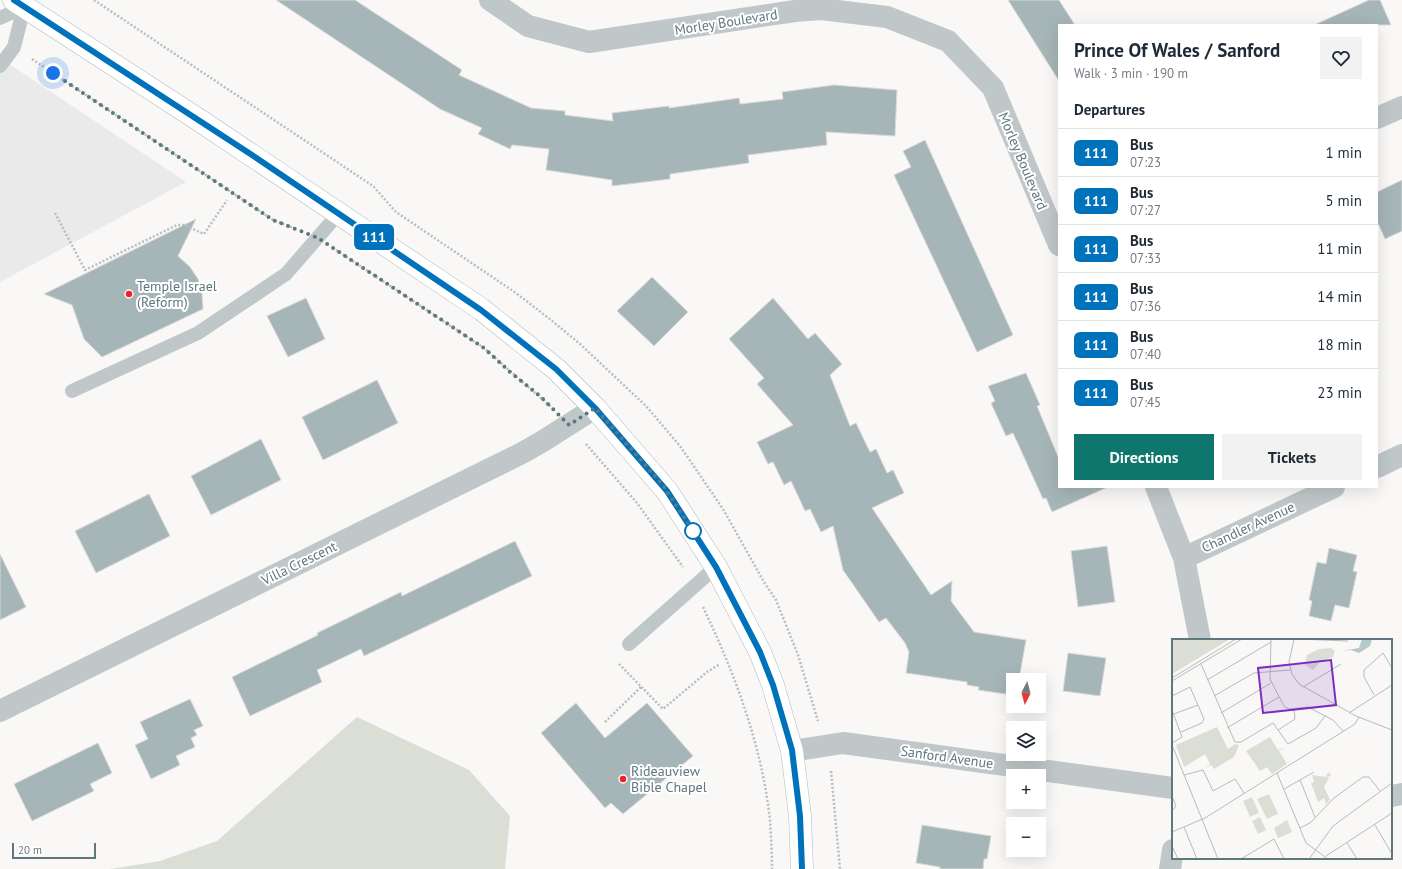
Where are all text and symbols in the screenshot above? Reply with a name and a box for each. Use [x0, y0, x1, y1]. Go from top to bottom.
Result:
street label: Morley Boulevard [673, 5, 779, 39]
button: heart [1320, 37, 1362, 79]
text: Prince Of Wales / Sanford [1074, 38, 1280, 62]
your location [43, 63, 63, 83]
text: Walk · 3 min · 190 m [1074, 65, 1188, 82]
text: Departures [1074, 100, 1145, 119]
street label: Morley Boulevard [994, 110, 1052, 212]
text: Bus [1130, 135, 1153, 154]
text: 1 min [1325, 143, 1362, 162]
text: 111 [1084, 144, 1108, 162]
text: 07:23 [1130, 154, 1161, 171]
text: Bus [1130, 183, 1153, 202]
text: 5 min [1325, 191, 1362, 210]
text: 111 [1084, 192, 1108, 210]
text: 07:27 [1130, 202, 1161, 219]
line badge: 111 [351, 224, 397, 250]
text: 111 [362, 228, 386, 246]
text: Bus [1130, 231, 1153, 250]
text: 11 min [1317, 239, 1362, 258]
text: 111 [1084, 240, 1108, 258]
text: 07:33 [1130, 250, 1161, 267]
place label: Temple Israel (Reform) [137, 277, 217, 311]
text: Bus [1130, 279, 1153, 298]
text: 14 min [1317, 287, 1362, 306]
text: 111 [1084, 288, 1108, 306]
marker: Temple Israel (Reform) [124, 289, 134, 299]
text: 07:36 [1130, 298, 1161, 315]
text: Bus [1130, 327, 1153, 346]
text: 18 min [1317, 335, 1362, 354]
text: 111 [1084, 336, 1108, 354]
text: 07:40 [1130, 346, 1161, 363]
text: Bus [1130, 375, 1153, 394]
text: 23 min [1317, 383, 1362, 402]
text: 111 [1084, 384, 1108, 402]
text: 07:45 [1130, 394, 1161, 411]
button: Directions [1074, 434, 1214, 480]
button: Tickets [1222, 434, 1362, 480]
street label: Chandler Avenue [1199, 498, 1297, 556]
unlabelled marker [684, 522, 702, 540]
street label: Villa Crescent [257, 537, 340, 589]
inset map [1172, 639, 1392, 859]
north arrow [1006, 673, 1046, 713]
map controls [1006, 673, 1046, 857]
button: layers [1006, 721, 1046, 761]
street label: Sanford Avenue [900, 742, 994, 772]
place label: Rideauview Bible Chapel [631, 762, 707, 796]
button: + [1006, 769, 1046, 809]
marker: Rideauview Bible Chapel [618, 774, 628, 784]
button: − [1006, 817, 1046, 857]
scale bar [12, 841, 96, 860]
text: 20 m [18, 843, 42, 857]

